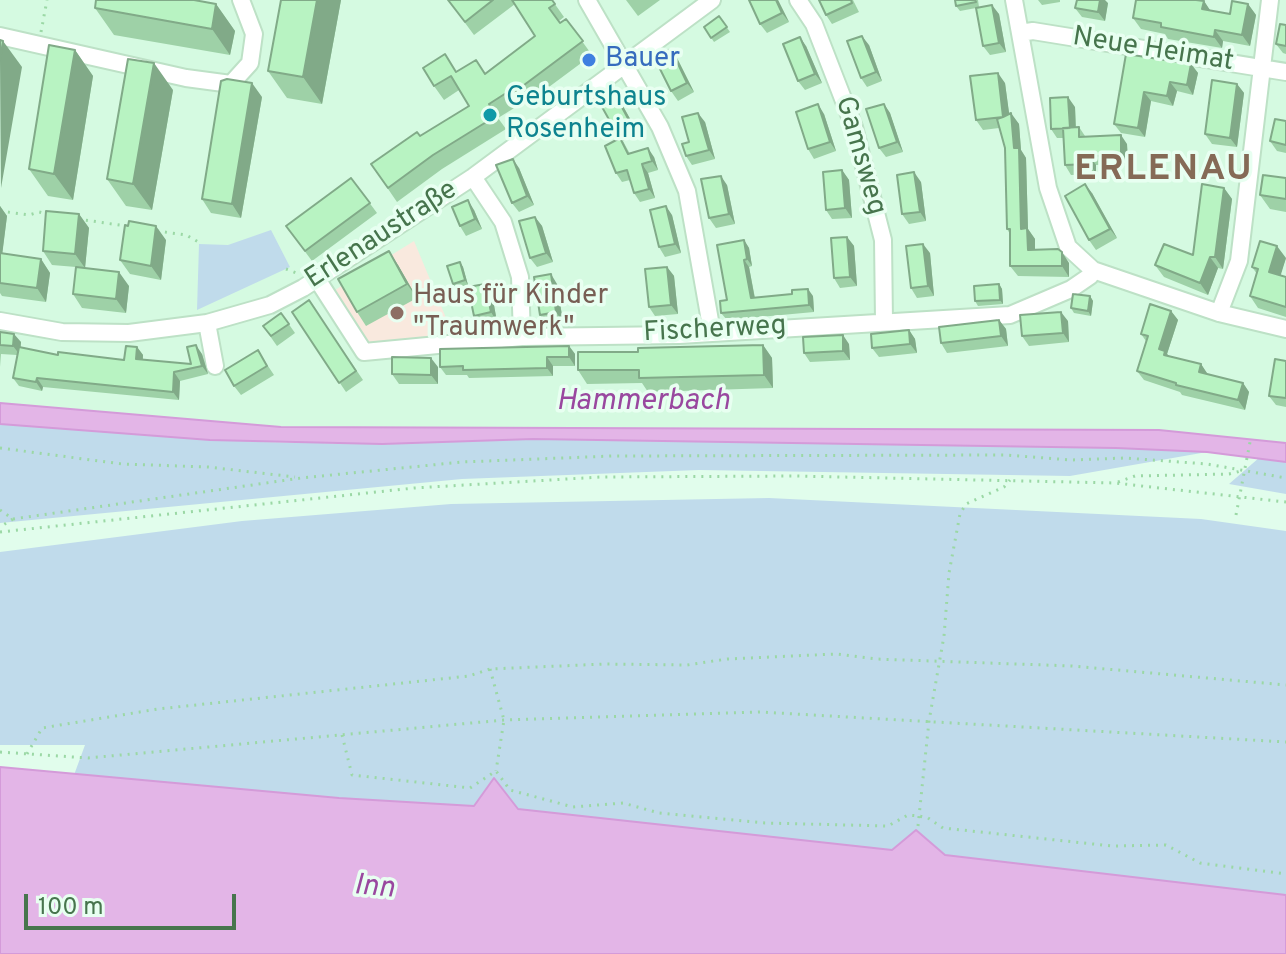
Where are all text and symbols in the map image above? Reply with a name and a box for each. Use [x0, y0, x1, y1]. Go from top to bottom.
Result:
street label: Neue Heimat [1070, 22, 1236, 80]
place label: Bauer [605, 43, 680, 77]
marker: Bauer [580, 51, 598, 69]
place label: Geburtshaus Rosenheim [506, 82, 666, 148]
street label: Gamsweg [826, 93, 892, 219]
marker: Geburtshaus Rosenheim [481, 106, 499, 124]
district label: ERLENAU [1074, 150, 1254, 194]
street label: Erlenaustraße [300, 174, 464, 298]
place label: Haus für Kinder "Traumwerk" [413, 280, 608, 346]
marker: Haus für Kinder "Traumwerk" [388, 304, 406, 322]
street label: Fischerweg [643, 310, 787, 352]
water label: Hammerbach [556, 385, 730, 421]
water label: Inn [352, 869, 396, 909]
scale bar [28, 878, 240, 928]
text: 100 m [38, 893, 104, 923]

